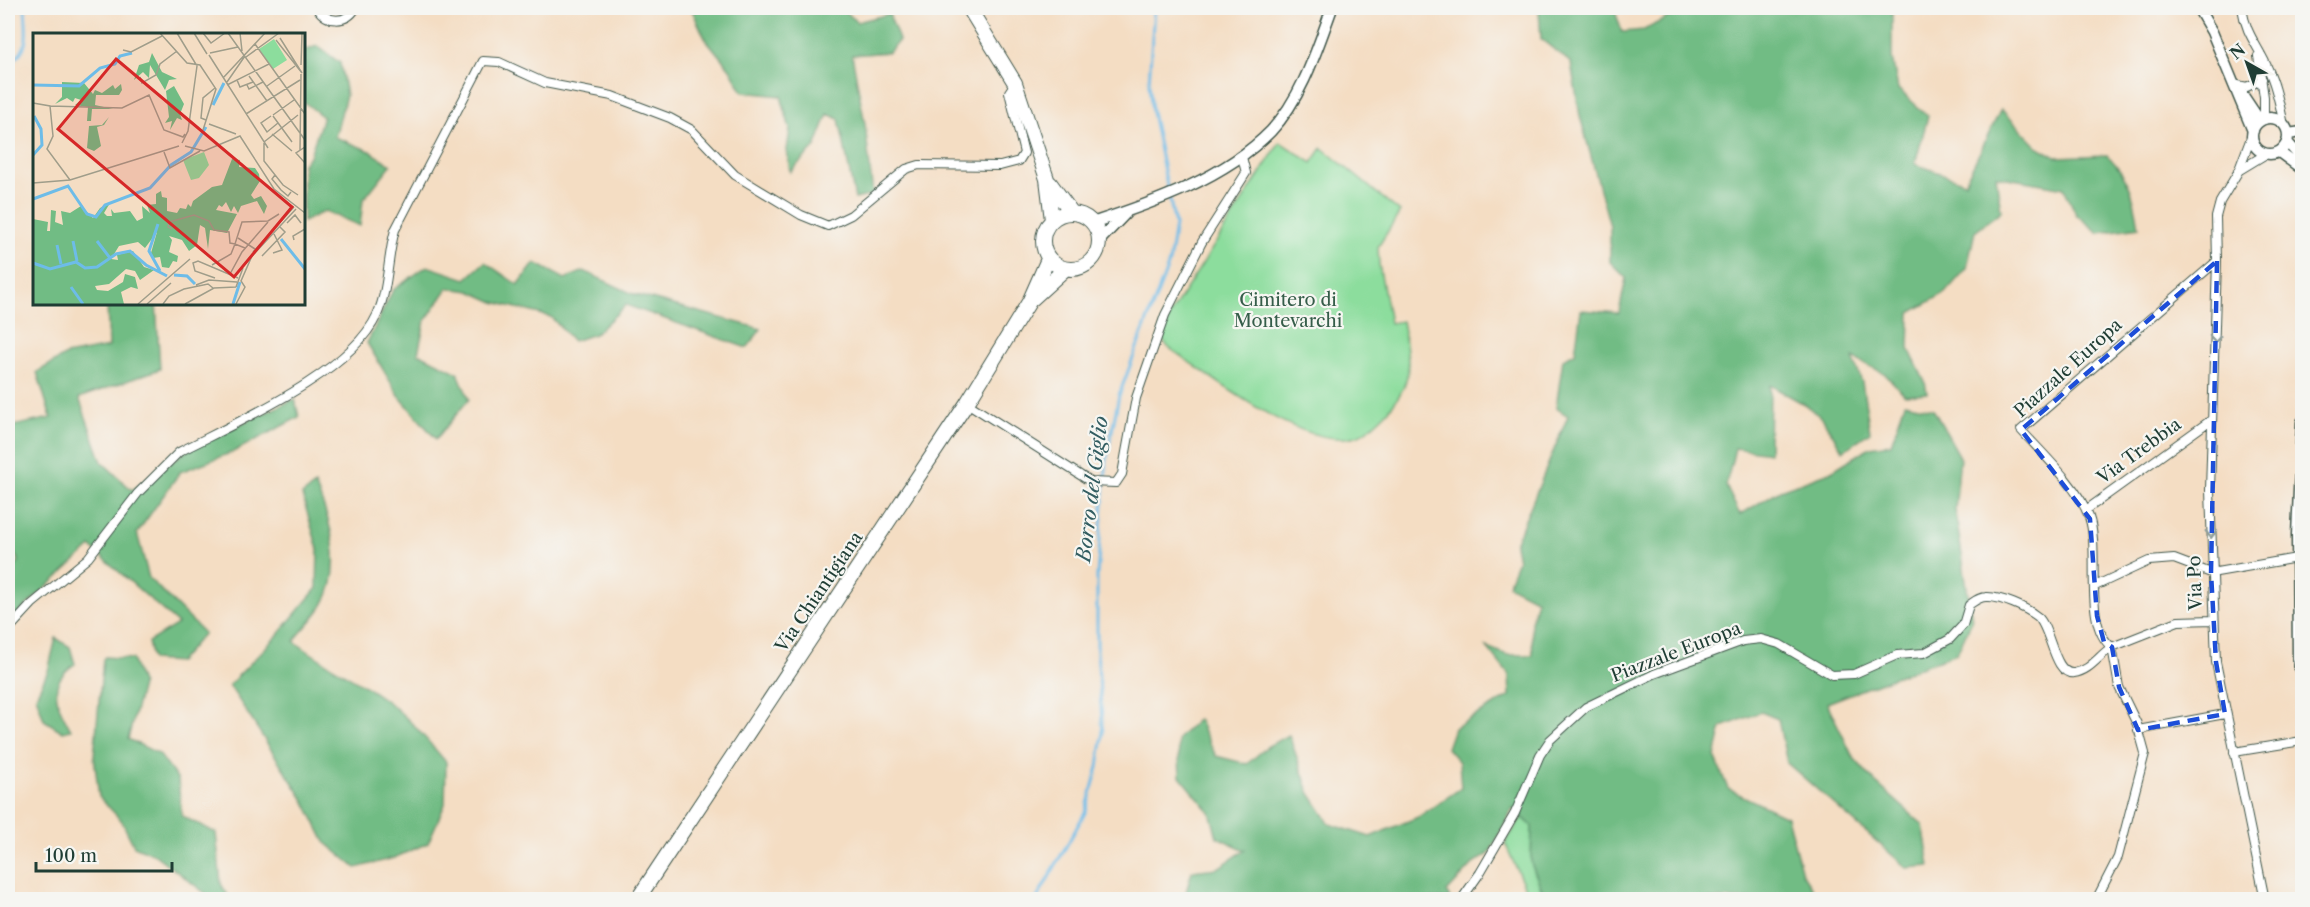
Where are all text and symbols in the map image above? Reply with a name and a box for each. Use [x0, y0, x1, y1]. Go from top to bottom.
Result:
inset map [33, 33, 304, 304]
north arrow [2217, 33, 2277, 93]
text: N [2226, 39, 2249, 64]
park label: Cimitero di Montevarchi [1234, 289, 1343, 332]
street label: Piazzale Europa [2010, 313, 2127, 422]
one-way arrow [2208, 335, 2221, 344]
street label: Via Trebbia [2092, 413, 2186, 489]
water label: Borro del Giglio [1071, 415, 1113, 565]
street label: Via Chiantigiana [770, 527, 868, 657]
one-way arrow [2204, 530, 2217, 539]
street label: Via Po [2183, 555, 2207, 612]
street label: Piazzale Europa [1608, 617, 1745, 687]
scale bar [36, 835, 172, 873]
text: 100 m [45, 845, 97, 867]

